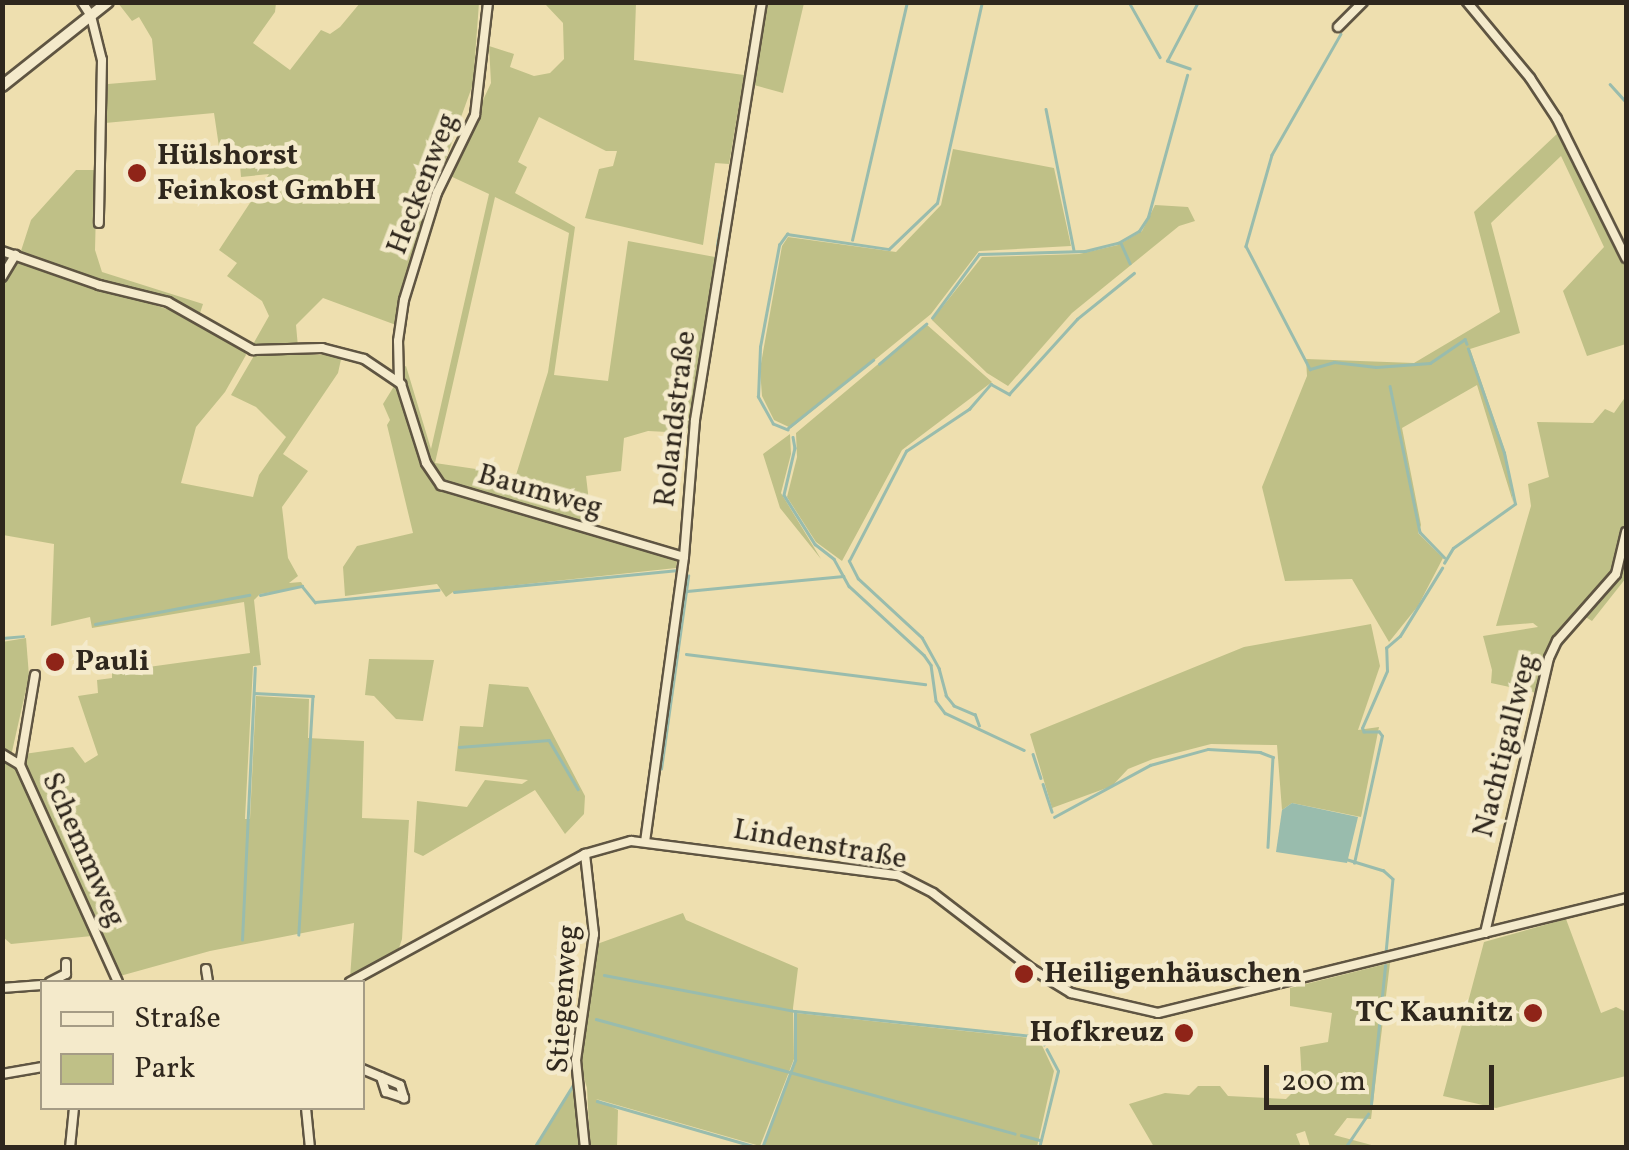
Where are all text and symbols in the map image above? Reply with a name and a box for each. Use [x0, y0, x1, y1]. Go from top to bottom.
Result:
street label: Heckenweg [380, 108, 466, 260]
place label: Hülshorst Feinkost GmbH [157, 138, 376, 208]
marker: Hülshorst Feinkost GmbH [126, 162, 148, 184]
street label: Rolandstraße [647, 329, 705, 509]
street label: Baumweg [473, 457, 607, 527]
place label: Pauli [75, 644, 149, 680]
street label: Nachtigallweg [1466, 650, 1546, 842]
marker: Pauli [44, 651, 66, 673]
street label: Schemmweg [33, 767, 133, 933]
street label: Lindenstraße [730, 812, 910, 878]
street label: Stiegenweg [541, 923, 587, 1075]
place label: Heiligenhäuschen [1044, 956, 1301, 992]
marker: Heiligenhäuschen [1013, 963, 1035, 985]
legend [40, 980, 365, 1110]
place label: TC Kaunitz [1355, 995, 1513, 1031]
text: Straße [134, 998, 221, 1040]
marker: TC Kaunitz [1522, 1002, 1544, 1024]
place label: Hofkreuz [1029, 1015, 1164, 1051]
marker: Hofkreuz [1173, 1022, 1195, 1044]
scale bar [1269, 1045, 1499, 1107]
text: Park [134, 1048, 195, 1090]
text: 200 m [1281, 1061, 1366, 1103]

